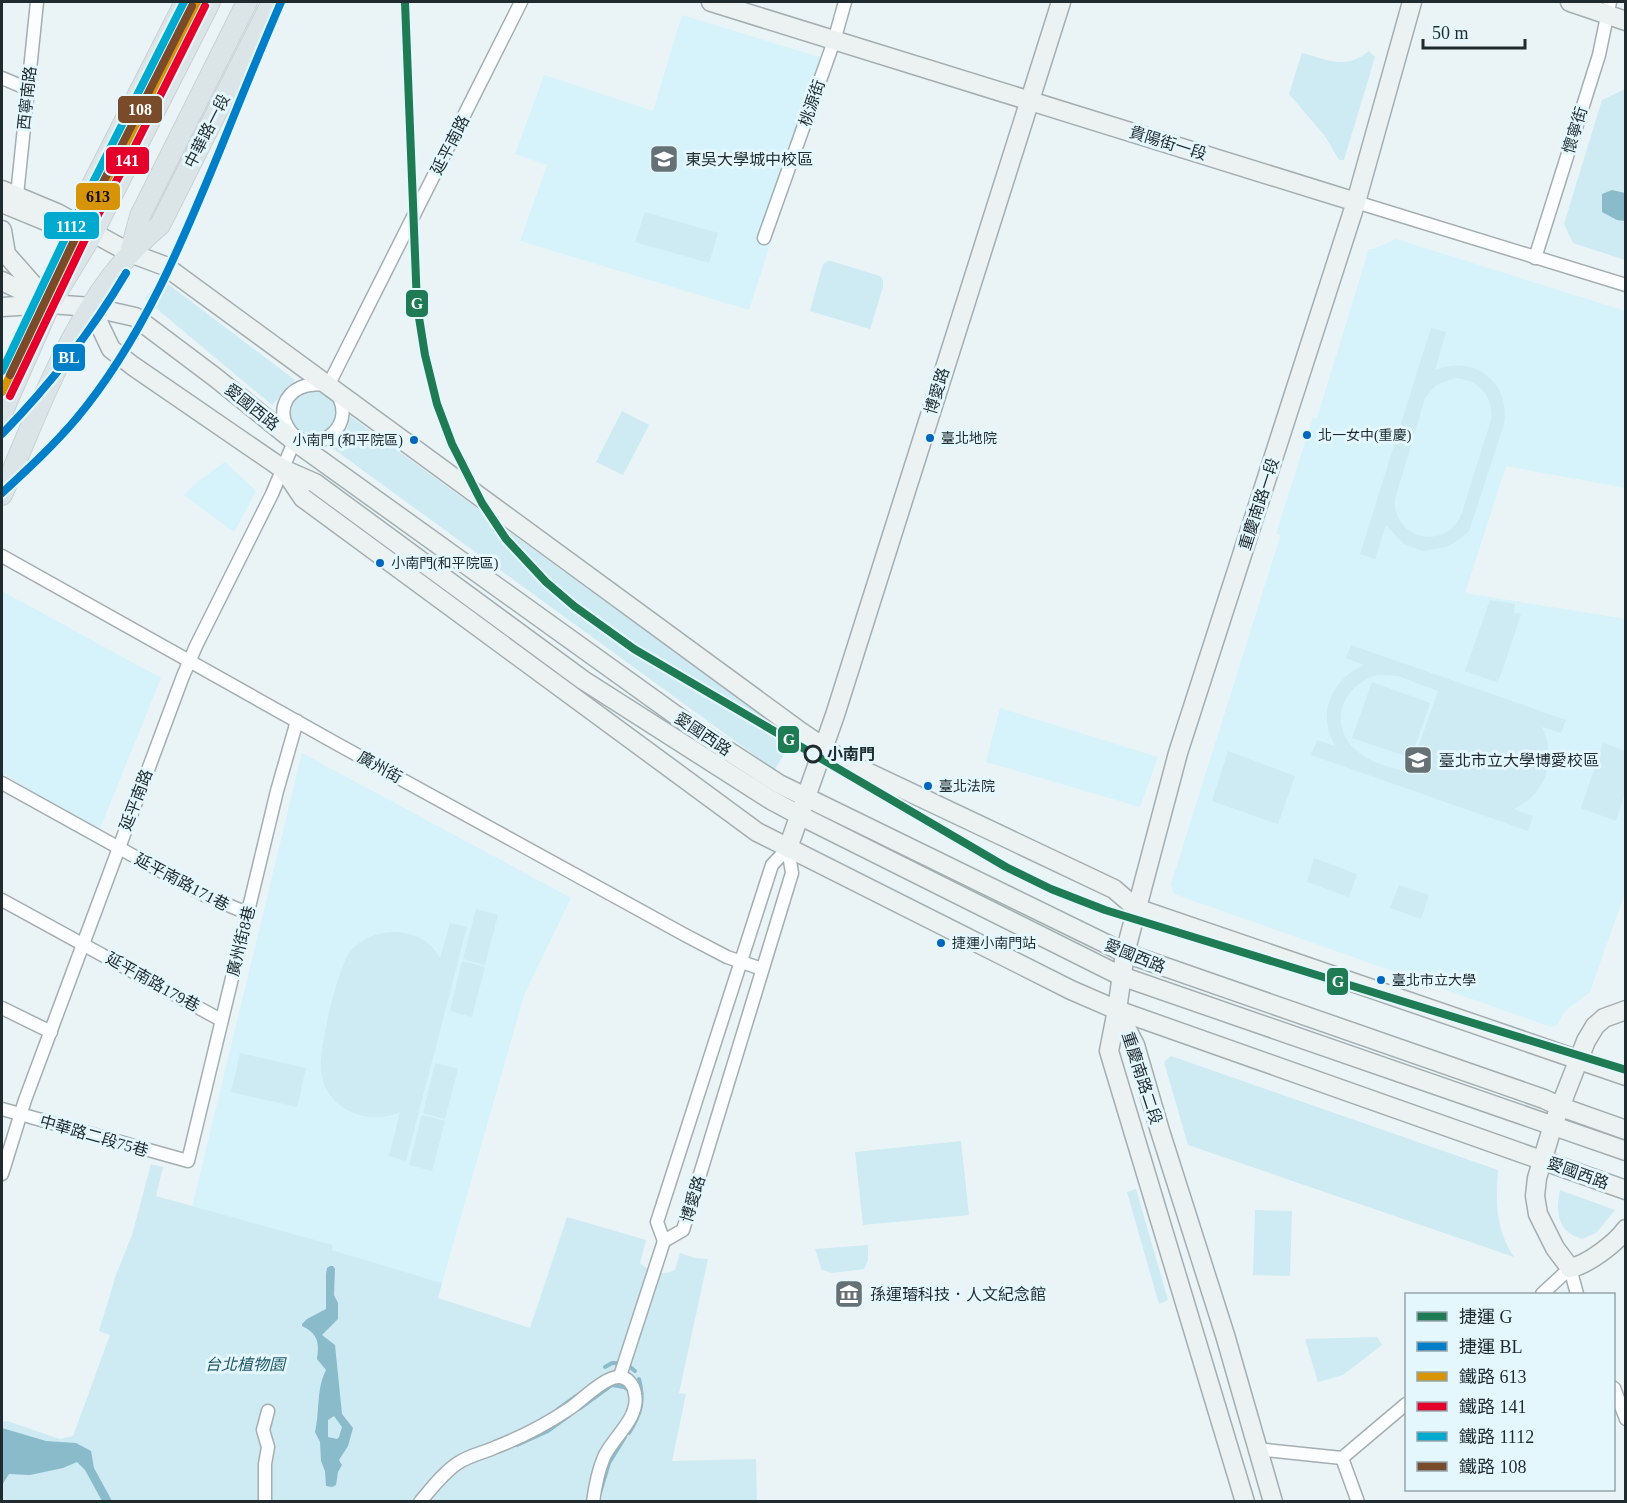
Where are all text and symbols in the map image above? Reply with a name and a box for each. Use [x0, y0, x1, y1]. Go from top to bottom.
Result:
scale bar [1423, 12, 1525, 50]
text: 50 m [1432, 23, 1469, 43]
street label: 西寧南路 [15, 65, 39, 131]
street label: 桃源街 [796, 78, 828, 128]
street label: 中華路一段 [181, 91, 233, 171]
line badge: 108 [117, 95, 163, 124]
text: 108 [128, 101, 152, 118]
street label: 懷寧街 [1560, 105, 1590, 155]
street label: 延平南路 [428, 113, 472, 177]
street label: 貴陽街一段 [1127, 123, 1209, 163]
school or university icon: 東吳大學城中校區 [648, 143, 680, 175]
line badge: 141 [105, 146, 150, 175]
place label: 東吳大學城中校區 [685, 151, 813, 168]
text: 141 [115, 152, 139, 169]
line badge: 613 [75, 182, 121, 211]
text: 613 [86, 188, 110, 205]
line badge: 1112 [43, 211, 100, 240]
text: 1112 [56, 218, 86, 235]
line badge: G [405, 289, 429, 318]
text: G [411, 295, 424, 312]
line badge: BL [52, 343, 86, 372]
text: BL [58, 349, 80, 366]
street label: 博愛路 [922, 366, 952, 416]
street label: 愛國西路 [222, 380, 282, 434]
place label: 北一女中(重慶) [1318, 427, 1412, 444]
marker: 北一女中(重慶) [1301, 429, 1313, 441]
place label: 臺北地院 [941, 430, 997, 446]
marker: 臺北地院 [924, 432, 936, 444]
place label: 小南門 (和平院區) [292, 433, 403, 449]
marker: 小南門 (和平院區) [408, 434, 420, 446]
street label: 重慶南路一段 [1235, 455, 1282, 552]
place label: 小南門(和平院區) [391, 556, 499, 572]
marker: 小南門(和平院區) [374, 557, 386, 569]
street label: 愛國西路 [672, 709, 734, 759]
line badge: G [777, 725, 800, 754]
text: G [783, 731, 796, 748]
school or university icon: 臺北市立大學博愛校區 [1402, 744, 1434, 776]
marker: 小南門 [804, 745, 822, 763]
place label: 小南門 [827, 746, 875, 763]
street label: 廣州街 [355, 748, 405, 786]
place label: 臺北市立大學博愛校區 [1439, 752, 1599, 769]
street label: 延平南路 [117, 767, 155, 833]
place label: 臺北法院 [939, 778, 995, 794]
marker: 臺北法院 [922, 780, 934, 792]
street label: 延平南路171巷 [132, 850, 232, 914]
street label: 廣州街8巷 [224, 904, 258, 978]
place label: 捷運小南門站 [952, 936, 1036, 951]
street label: 愛國西路 [1102, 936, 1168, 976]
marker: 捷運小南門站 [935, 937, 947, 949]
street label: 延平南路179巷 [103, 949, 203, 1015]
line badge: G [1326, 967, 1349, 996]
place label: 臺北市立大學 [1392, 972, 1476, 988]
text: G [1332, 973, 1345, 990]
marker: 臺北市立大學 [1375, 974, 1387, 986]
street label: 重慶南路二段 [1119, 1029, 1166, 1126]
street label: 中華路二段75巷 [38, 1112, 150, 1160]
street label: 愛國西路 [1545, 1154, 1611, 1192]
street label: 博愛路 [678, 1174, 708, 1224]
museum icon: 孫運璿科技．人文紀念館 [833, 1278, 865, 1310]
place label: 孫運璿科技．人文紀念館 [870, 1285, 1046, 1303]
legend [1405, 1293, 1615, 1491]
text: 捷運 G [1459, 1307, 1513, 1327]
text: 捷運 BL [1459, 1337, 1523, 1357]
park label: 台北植物園 [205, 1356, 287, 1373]
text: 鐵路 613 [1459, 1367, 1527, 1387]
text: 鐵路 141 [1459, 1397, 1527, 1417]
text: 鐵路 1112 [1459, 1427, 1534, 1447]
text: 鐵路 108 [1459, 1457, 1527, 1477]

